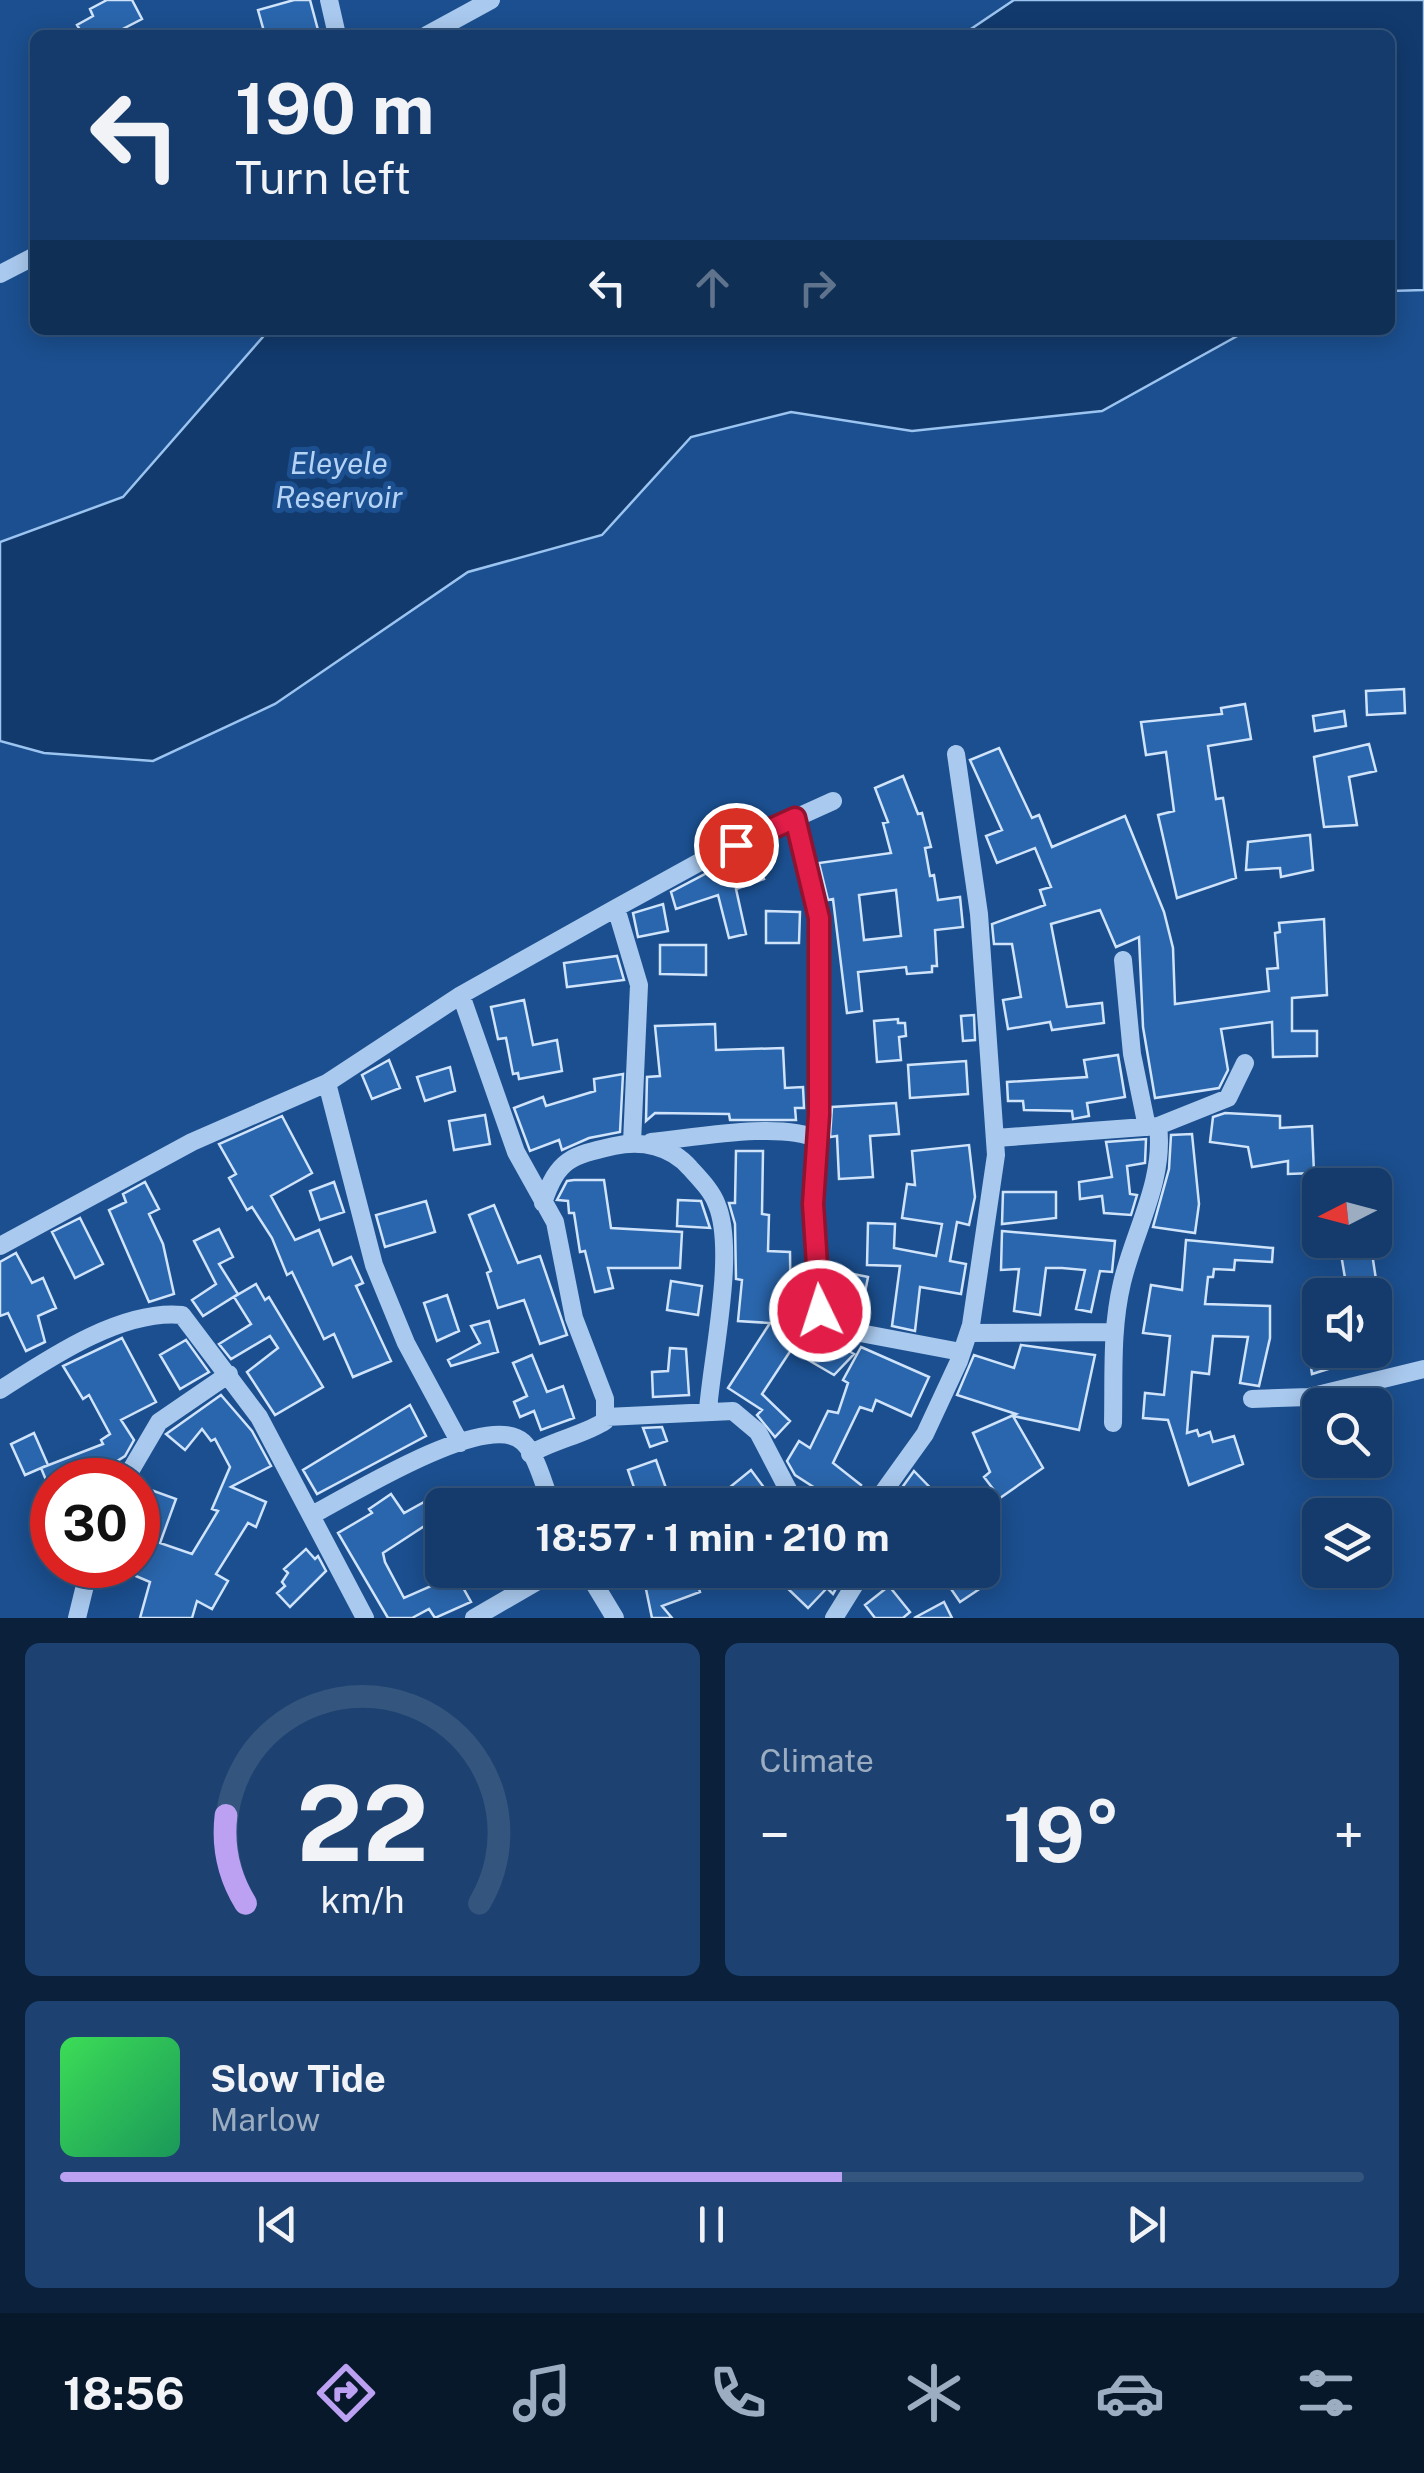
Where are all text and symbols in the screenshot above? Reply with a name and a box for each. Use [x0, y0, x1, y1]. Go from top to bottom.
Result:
text: 190 m [235, 67, 434, 150]
icon: left [70, 70, 200, 200]
text: Turn left [235, 151, 411, 204]
icon: left [580, 260, 635, 315]
icon: ahead [685, 260, 740, 315]
icon: right [790, 260, 845, 315]
water label: Eleyele Reservoir [275, 445, 403, 515]
pin [694, 803, 779, 888]
icon: arrive [709, 818, 764, 873]
north arrow [1302, 1168, 1392, 1258]
map controls [1302, 1168, 1392, 1588]
position arrow [768, 1259, 872, 1363]
button: sound [1302, 1278, 1392, 1368]
button: search [1302, 1388, 1392, 1478]
speed limit sign: 30 [30, 1458, 160, 1588]
button: layers [1302, 1498, 1392, 1588]
text: 18:57 · 1 min · 210 m [535, 1515, 890, 1560]
text: Climate [760, 1742, 874, 1779]
text: 22 [296, 1762, 428, 1884]
text: 19° [1003, 1791, 1120, 1879]
text: − [760, 1803, 790, 1867]
text: + [1333, 1803, 1364, 1867]
text: km/h [320, 1879, 404, 1921]
text: Slow Tide [210, 2056, 386, 2101]
text: Marlow [210, 2101, 320, 2138]
icon: previous [250, 2197, 305, 2252]
icon: pause [684, 2197, 739, 2252]
icon: next [1119, 2197, 1174, 2252]
icon: directions [311, 2358, 381, 2428]
icon: music [507, 2358, 577, 2428]
icon: phone [703, 2358, 773, 2428]
icon: climate [899, 2358, 969, 2428]
icon: car [1095, 2358, 1165, 2428]
icon: filters [1291, 2358, 1361, 2428]
text: 18:56 [63, 2367, 185, 2420]

